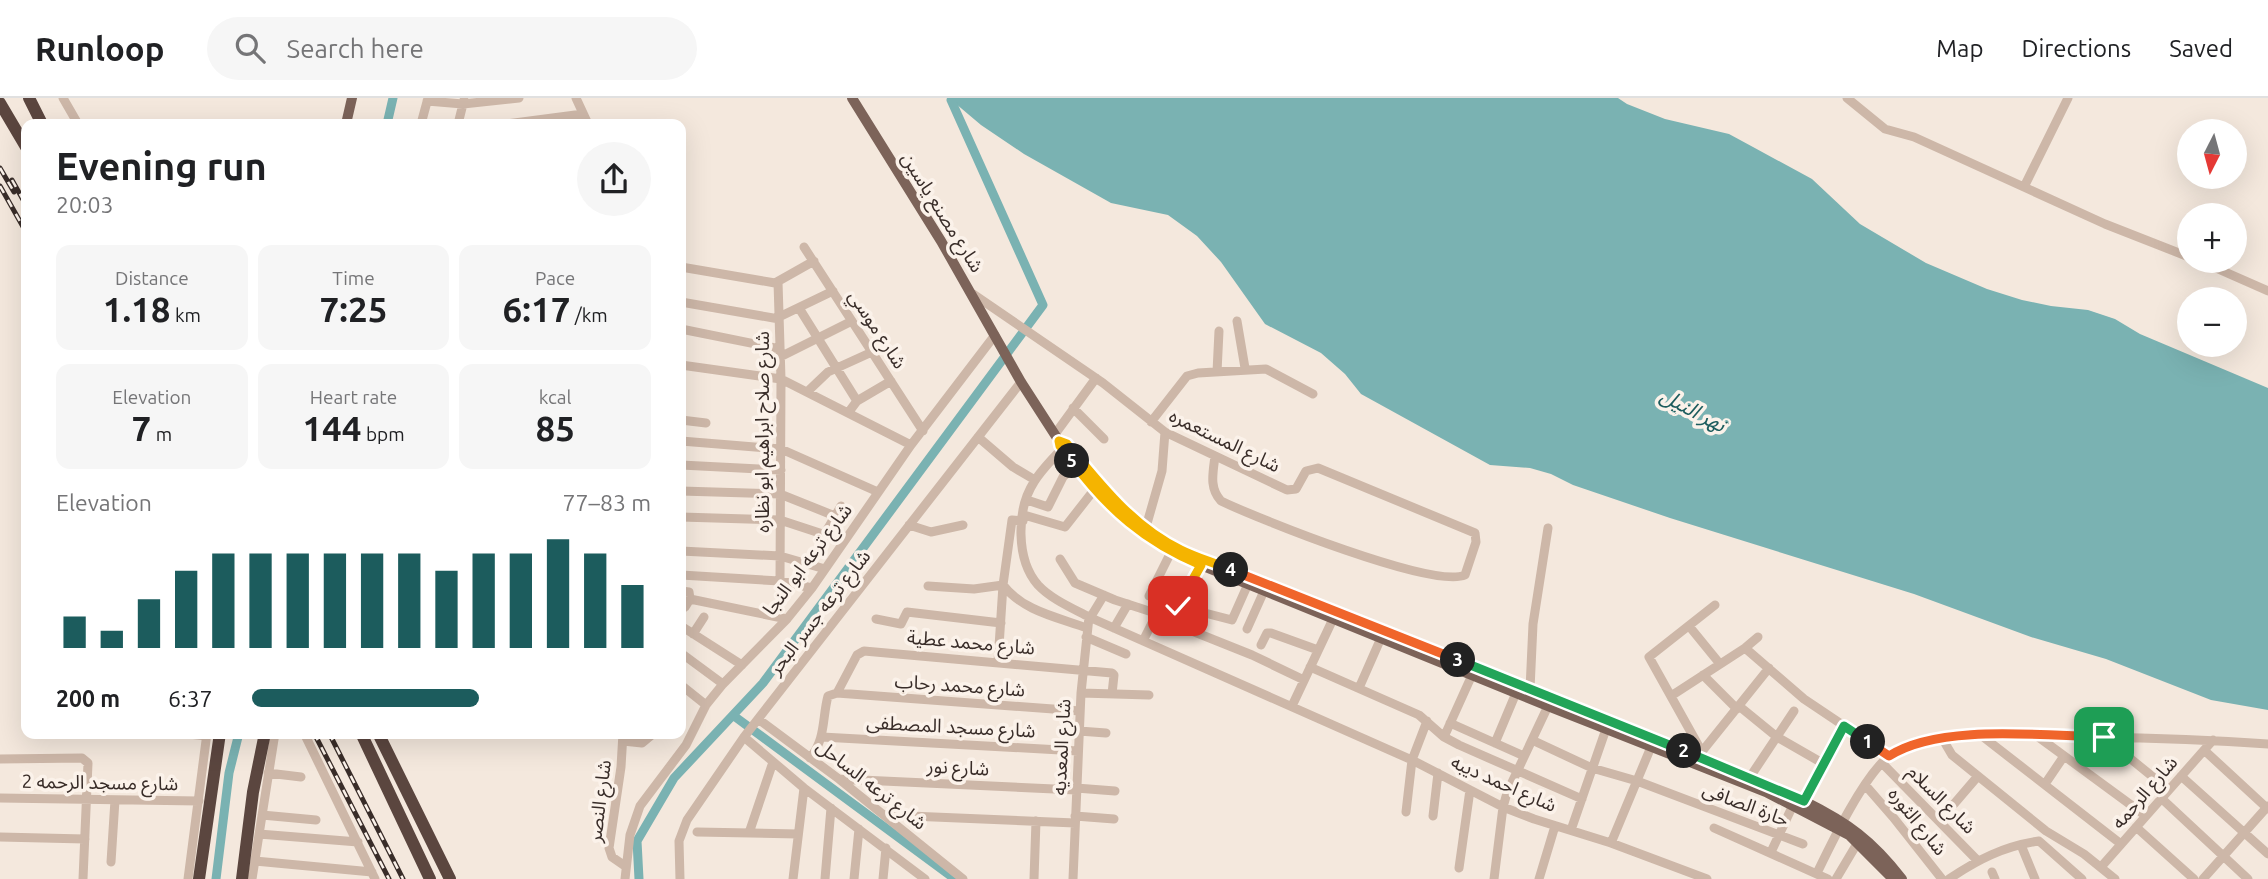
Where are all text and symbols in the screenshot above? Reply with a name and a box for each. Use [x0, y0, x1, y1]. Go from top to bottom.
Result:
search box [207, 17, 697, 80]
icon: search [231, 29, 269, 67]
text: Runloop [35, 30, 165, 67]
text: Search here [287, 34, 424, 63]
text: Map [1936, 35, 1983, 62]
text: Directions [2021, 35, 2131, 62]
text: Saved [2169, 35, 2233, 62]
north arrow [2177, 119, 2247, 189]
map controls [2177, 119, 2247, 357]
button: share [577, 142, 651, 216]
text: Evening run [56, 145, 267, 187]
street label: شارع مصنع ياسين [894, 148, 989, 278]
text: 20:03 [56, 192, 114, 217]
button: + [2177, 203, 2247, 273]
text: Distance [115, 267, 189, 289]
text: Time [332, 267, 375, 289]
text: Pace [535, 267, 575, 289]
street label: شارع موسي [841, 286, 912, 375]
button: − [2177, 287, 2247, 357]
text: 1.18 [103, 289, 171, 329]
text: 7:25 [320, 289, 387, 329]
text: 6:17 [503, 289, 570, 329]
text: km [171, 304, 201, 326]
text: /km [570, 304, 608, 326]
street label: شارع صلاح ابراهيم ابو نظاره [751, 331, 777, 533]
water label: نهر النيل [1656, 382, 1731, 438]
text: Elevation [112, 386, 191, 408]
text: Heart rate [310, 386, 397, 408]
text: kcal [539, 386, 572, 408]
street label: شارع المستعمره [1165, 404, 1284, 479]
text: 7 [132, 408, 151, 448]
text: 144 [302, 408, 362, 448]
text: 85 [535, 408, 575, 448]
text: m [151, 423, 172, 445]
text: bpm [362, 423, 405, 445]
pin: 5 [1054, 444, 1090, 478]
text: 5 [1066, 449, 1077, 471]
text: Elevation [56, 490, 152, 515]
text: 77–83 m [563, 490, 651, 515]
street label: شارع ترعه ابو النجا [758, 499, 858, 621]
street label: شارع ترعه جسر البحر [763, 545, 877, 681]
pin: 4 [1214, 552, 1248, 588]
text: 4 [1225, 558, 1236, 580]
pin [1148, 576, 1208, 636]
icon: check [1159, 587, 1197, 625]
street label: شارع محمد عطية [906, 625, 1036, 662]
pin: 3 [1440, 642, 1476, 678]
text: 3 [1452, 648, 1463, 670]
street label: شارع محمد رحاب [894, 669, 1026, 704]
text: 200 m [56, 686, 120, 711]
text: 6:37 [168, 686, 213, 711]
street label: شارع المعديه [1047, 698, 1078, 796]
pin [2074, 707, 2134, 767]
street label: شارع مسجد المصطفى [866, 711, 1036, 744]
icon: arrive [2085, 718, 2123, 756]
pin: 1 [1850, 724, 1885, 760]
text: 1 [1862, 730, 1873, 752]
street label: شارع ترعه الساحل [811, 734, 931, 836]
pin: 2 [1666, 734, 1702, 768]
text: 2 [1678, 739, 1689, 761]
street label: شارع احمد ديبه [1447, 750, 1560, 819]
street label: شارع الرحمه [2106, 751, 2184, 835]
street label: شارع نور [925, 754, 990, 783]
street label: شارع النصر [583, 759, 618, 845]
street label: شارع السلام [1900, 760, 1981, 841]
street label: شارع مسجد الرحمه 2 [21, 770, 179, 797]
street label: حارة الصافى [1699, 778, 1792, 831]
street label: شارع الثوره [1882, 783, 1952, 861]

